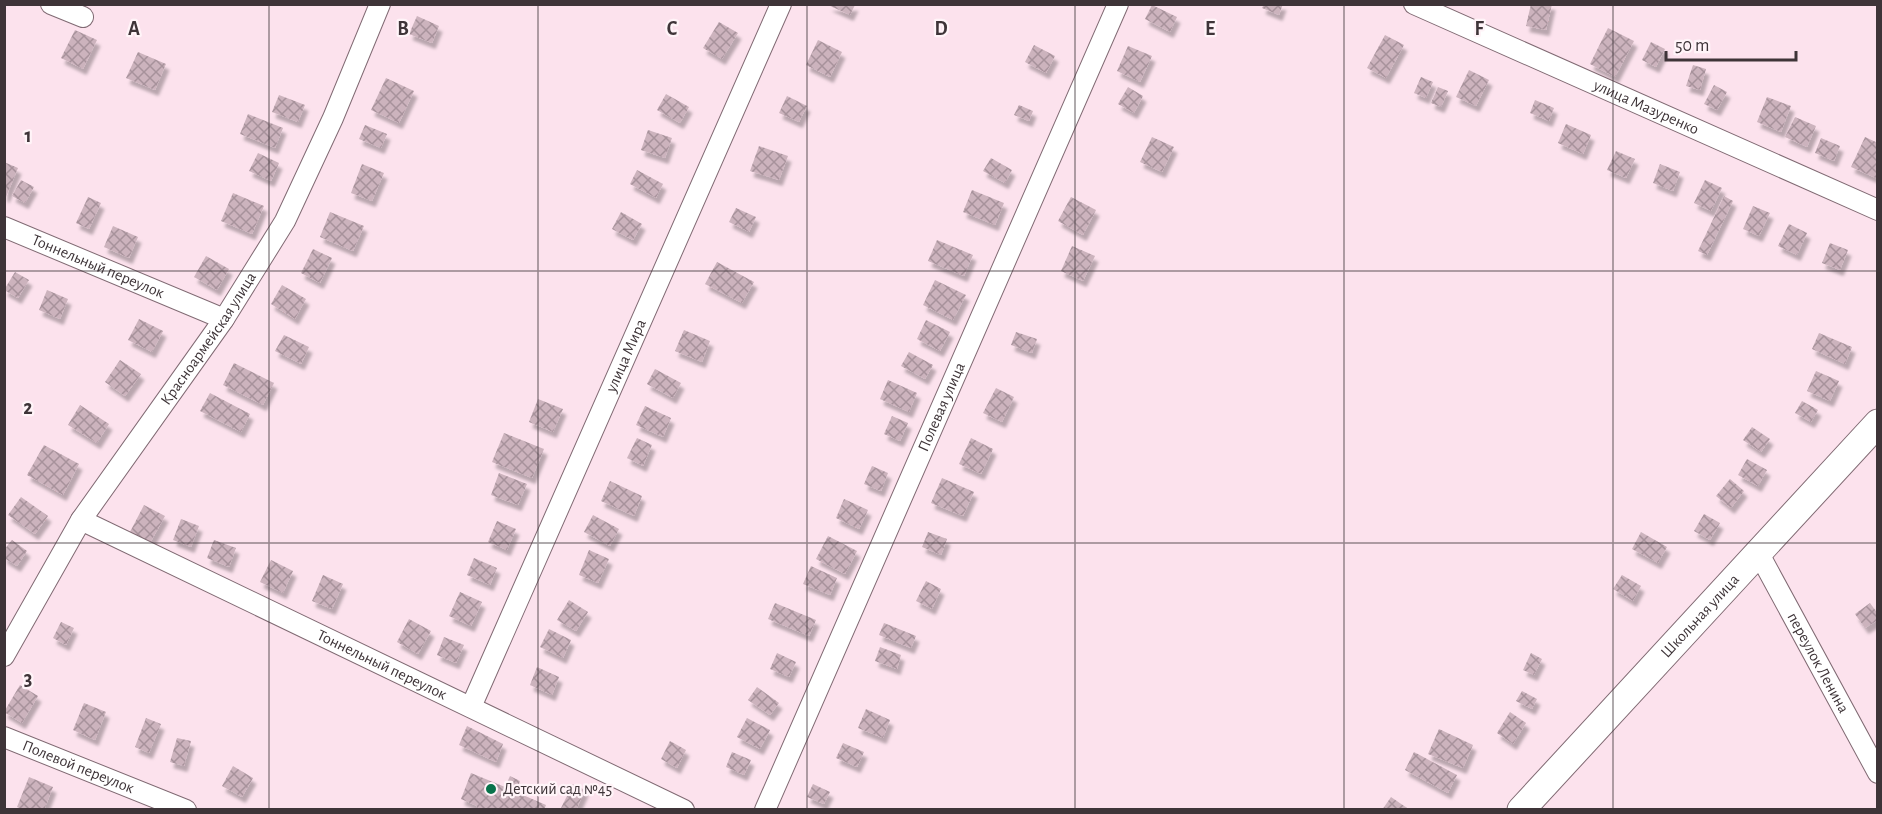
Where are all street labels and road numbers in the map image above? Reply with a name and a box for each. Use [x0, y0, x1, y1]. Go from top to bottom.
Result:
street label: улица Мазуренко [1590, 76, 1701, 137]
street label: Тоннельный переулок [30, 232, 167, 301]
street label: Красноармейская улица [158, 269, 259, 408]
street label: улица Мира [603, 317, 649, 396]
street label: Полевая улица [915, 360, 968, 454]
street label: Школьная улица [1658, 571, 1742, 661]
street label: переулок Ленина [1784, 610, 1852, 716]
street label: Тоннельный переулок [315, 627, 450, 703]
street label: Полевой переулок [20, 737, 137, 797]

